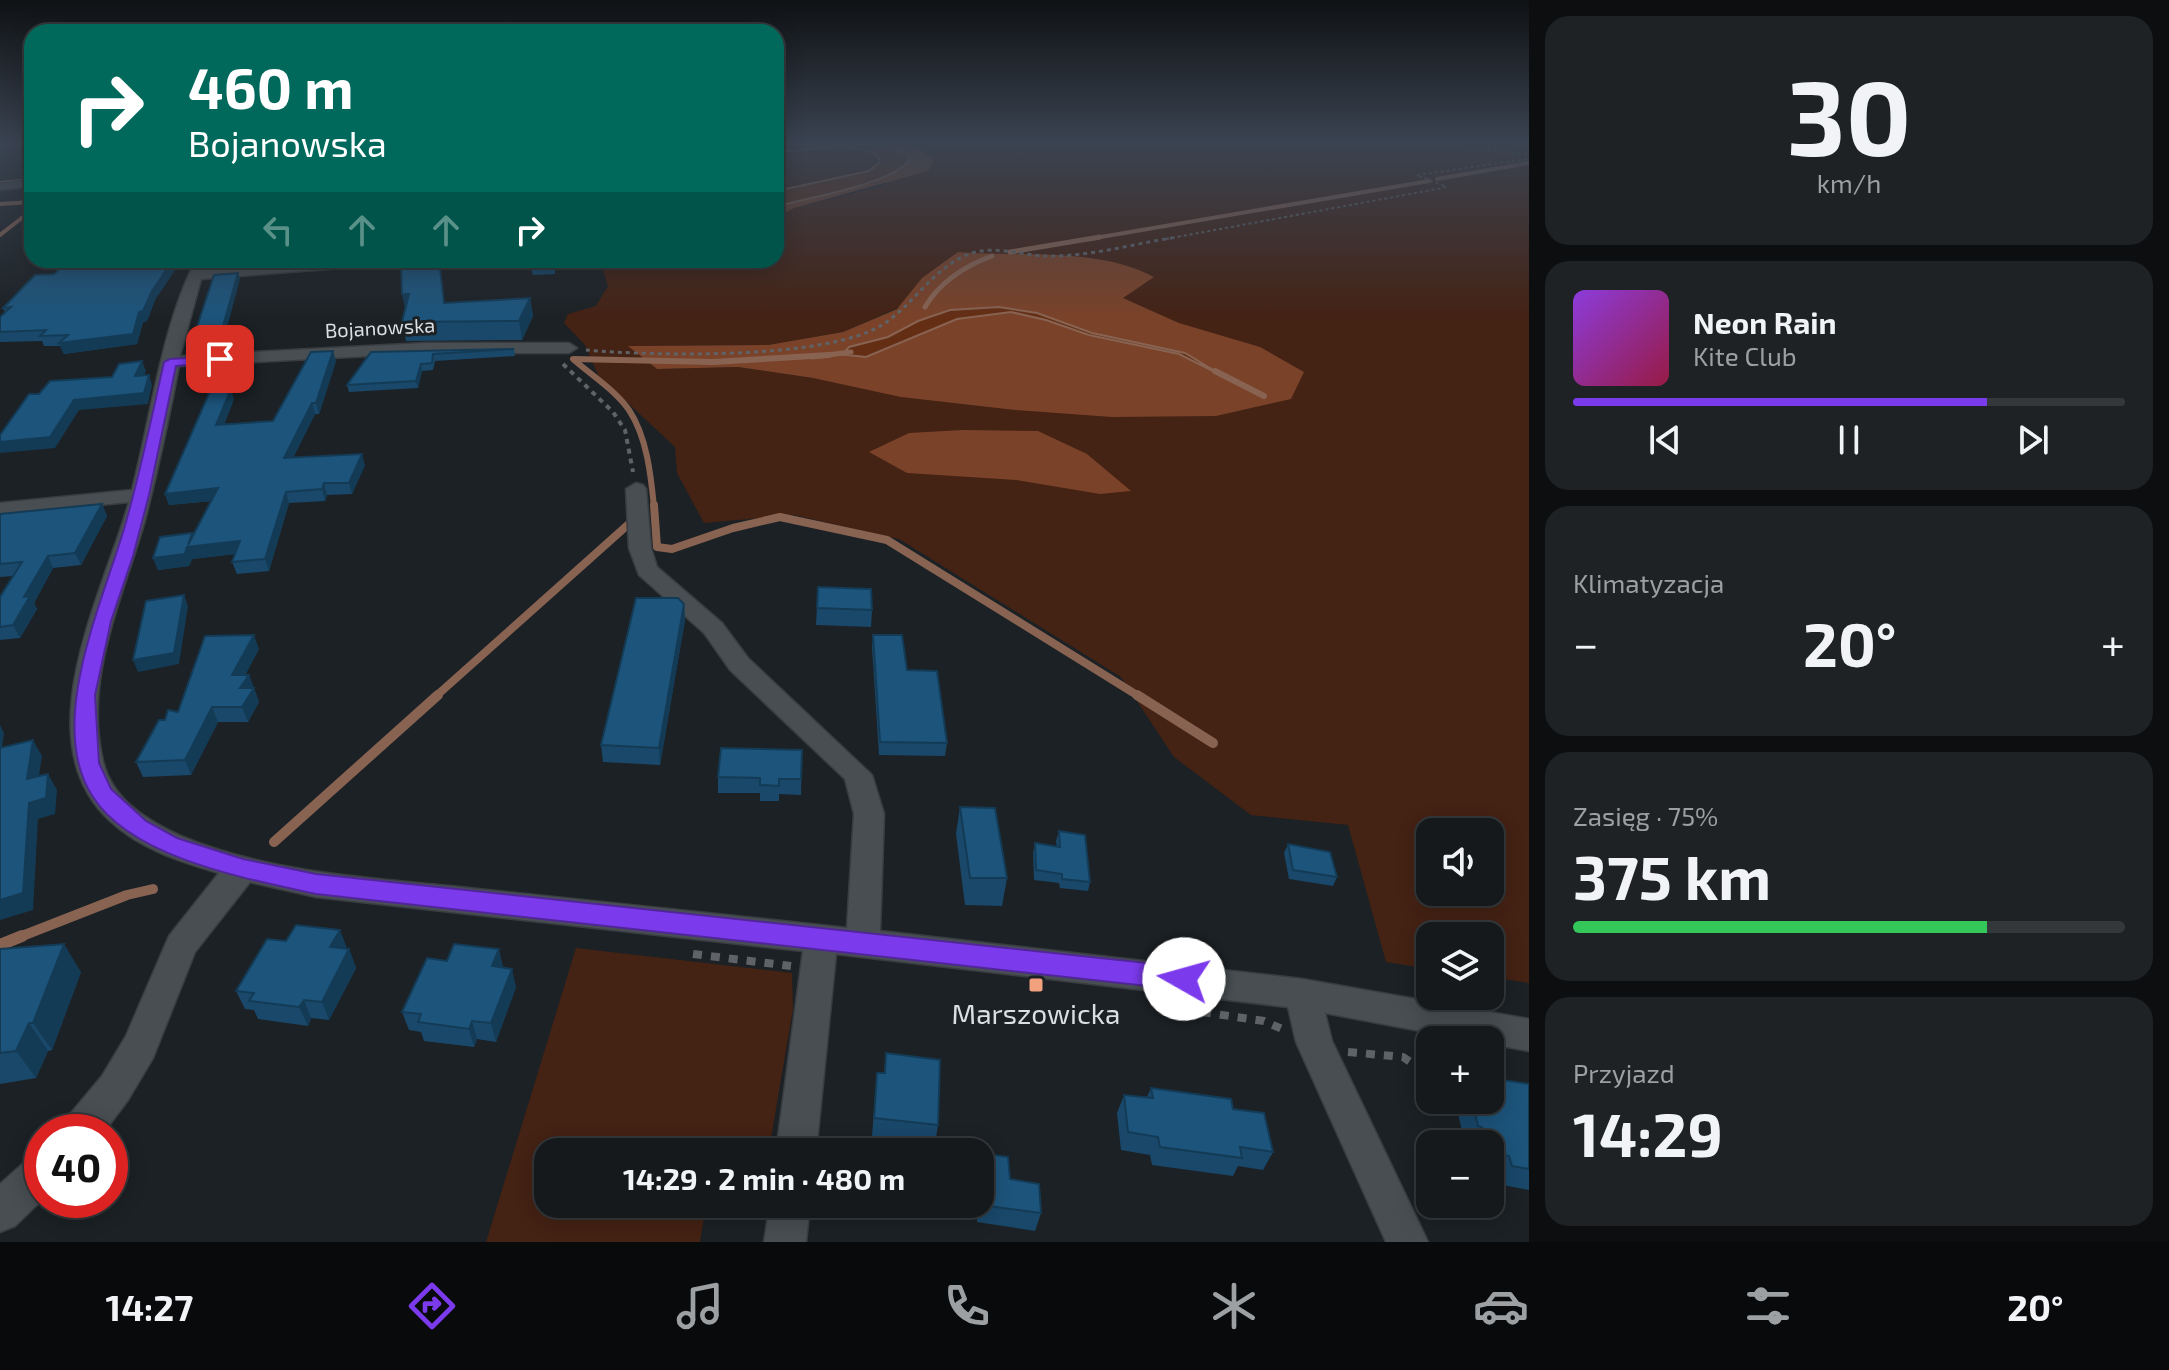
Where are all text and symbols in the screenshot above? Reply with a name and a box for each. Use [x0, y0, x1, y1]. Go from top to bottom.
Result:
text: 30 [1787, 52, 1911, 177]
text: 460 m [188, 53, 353, 120]
icon: right [56, 56, 160, 160]
text: Bojanowska [188, 121, 387, 164]
text: km/h [1817, 167, 1881, 198]
icon: left [256, 208, 300, 252]
icon: ahead [340, 208, 384, 252]
icon: ahead [424, 208, 468, 252]
icon: right [508, 208, 552, 252]
text: Neon Rain [1693, 304, 1837, 340]
street label: Bojanowska [324, 312, 436, 342]
pin [186, 325, 254, 393]
icon: arrive [198, 337, 242, 381]
text: Kite Club [1693, 340, 1797, 371]
icon: previous [1643, 418, 1687, 462]
icon: pause [1827, 418, 1871, 462]
icon: next [2011, 418, 2055, 462]
text: Klimatyzacja [1573, 567, 1724, 598]
text: 20° [1803, 607, 1896, 679]
text: − [1573, 616, 1599, 669]
text: + [2101, 616, 2125, 669]
text: Zasięg · 75% [1573, 800, 1718, 831]
map controls [1416, 818, 1504, 1218]
button: sound [1416, 818, 1504, 906]
text: 375 km [1573, 840, 1771, 912]
button: layers [1416, 922, 1504, 1010]
position arrow [1142, 937, 1226, 1021]
marker: Marszowicka [1027, 976, 1045, 994]
place label: Marszowicka [952, 996, 1120, 1030]
button: + [1416, 1026, 1504, 1114]
text: Przyjazd [1573, 1057, 1675, 1088]
text: 14:29 [1573, 1097, 1723, 1169]
speed limit sign: 40 [24, 1114, 128, 1218]
button: − [1416, 1130, 1504, 1218]
text: 14:29 · 2 min · 480 m [623, 1160, 905, 1196]
icon: directions [404, 1278, 460, 1334]
icon: music [672, 1278, 728, 1334]
icon: phone [939, 1278, 995, 1334]
icon: climate [1206, 1278, 1262, 1334]
icon: car [1473, 1278, 1529, 1334]
icon: filters [1740, 1278, 1796, 1334]
text: 14:27 [106, 1285, 193, 1328]
text: 20° [2007, 1285, 2063, 1328]

